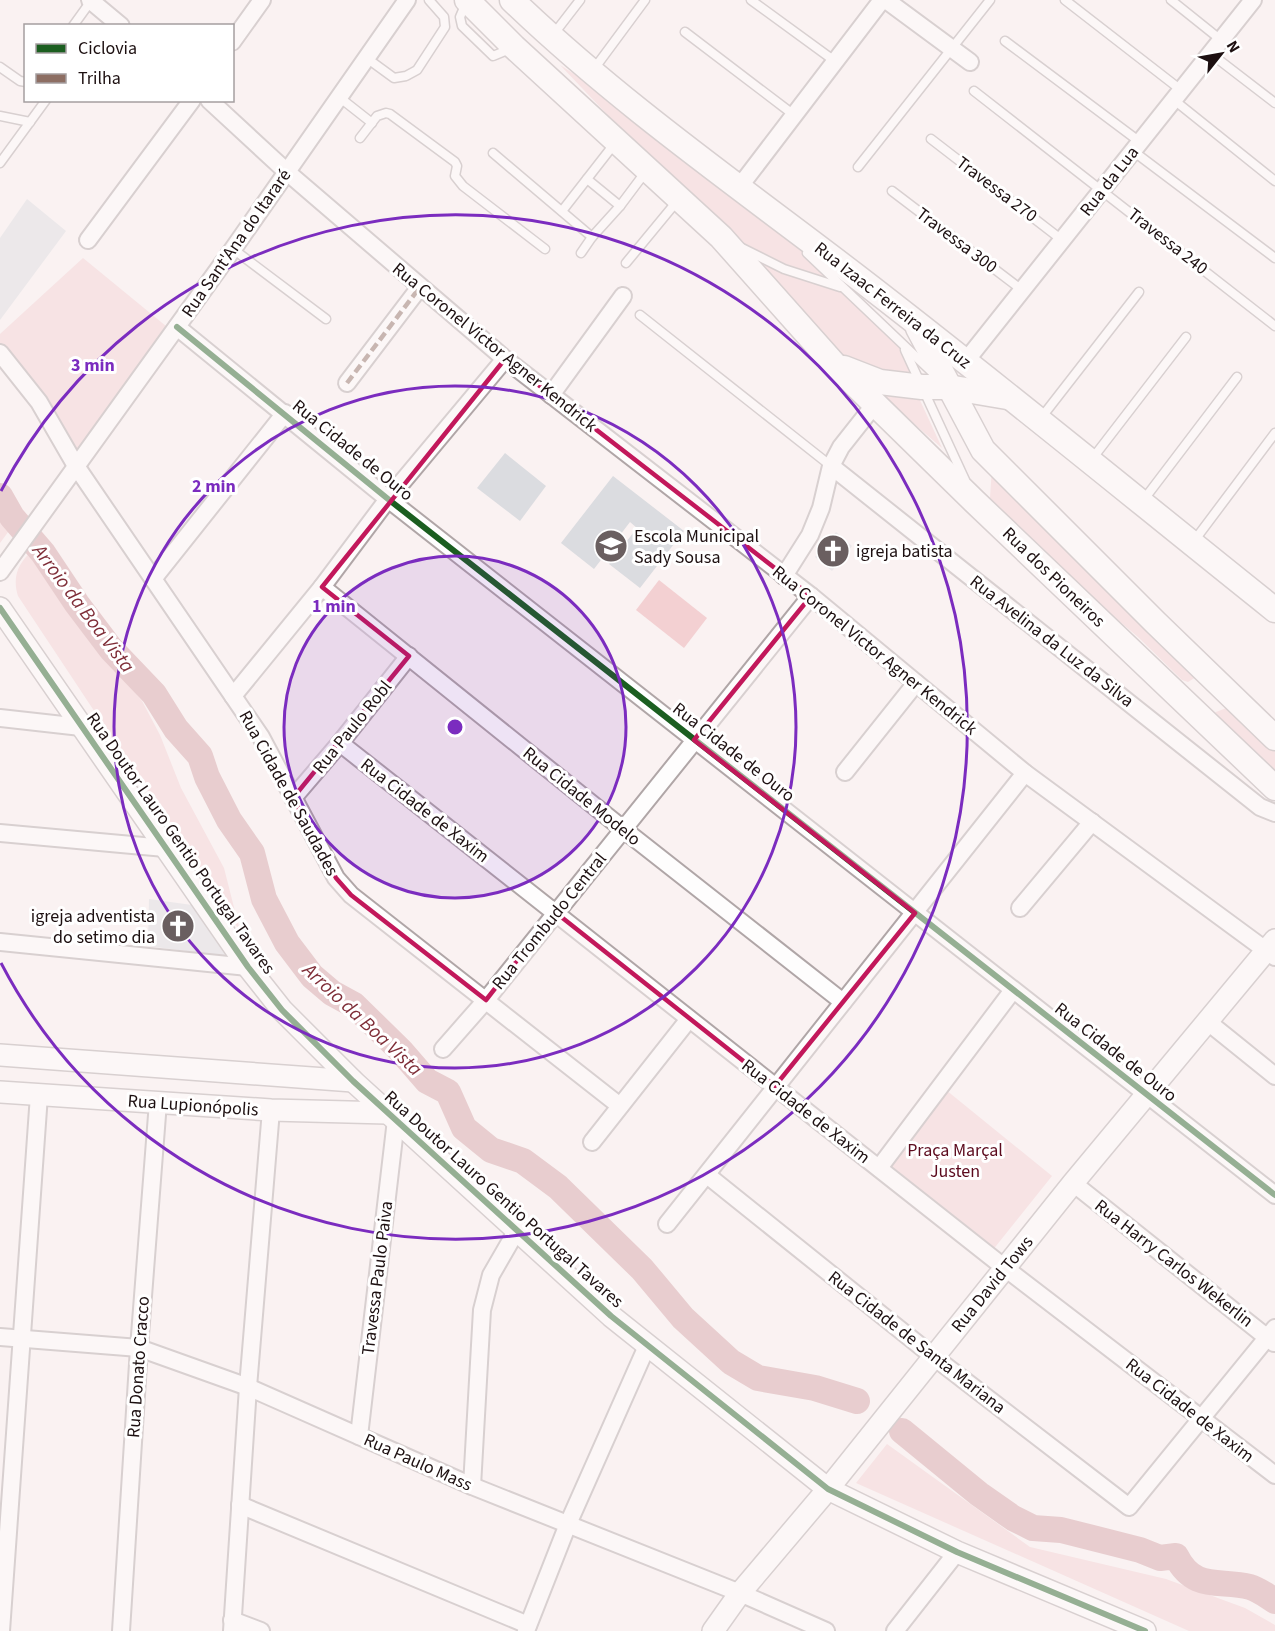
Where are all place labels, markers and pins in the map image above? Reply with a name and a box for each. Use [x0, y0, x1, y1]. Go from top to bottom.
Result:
place label: Escola Municipal Sady Sousa [634, 524, 759, 570]
school or university icon: Escola Municipal Sady Sousa [593, 528, 629, 564]
church icon: igreja batista [815, 533, 851, 569]
place label: igreja batista [856, 539, 953, 564]
centre of rings [445, 717, 465, 737]
place label: igreja adventista do setimo dia [31, 904, 155, 950]
church icon: igreja adventista do setimo dia [160, 908, 196, 944]

